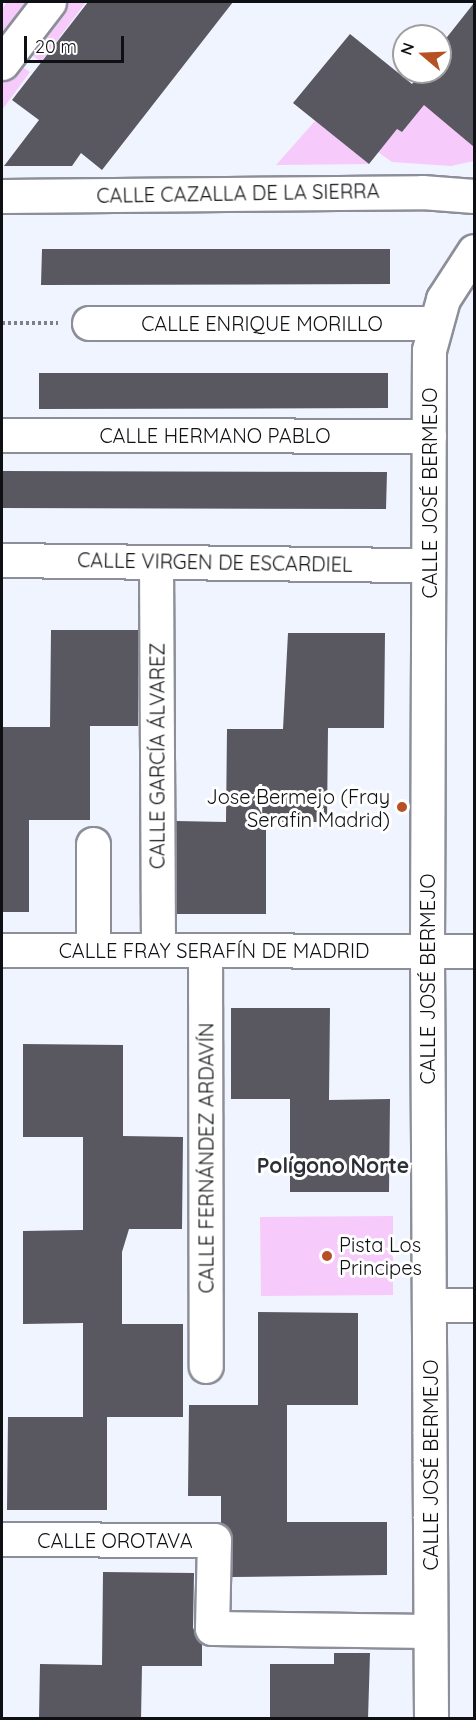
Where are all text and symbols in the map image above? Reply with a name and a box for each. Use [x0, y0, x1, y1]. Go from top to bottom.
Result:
scale bar [27, 24, 128, 62]
north arrow [392, 24, 452, 84]
text: 20 m [35, 35, 77, 58]
text: N [395, 40, 418, 58]
street label: CALLE CAZALLA DE LA SIERRA [96, 179, 380, 207]
street label: CALLE ENRIQUE MORILLO [141, 311, 383, 335]
street label: CALLE JOSÉ BERMEJO [417, 387, 441, 599]
street label: CALLE HERMANO PABLO [100, 423, 330, 447]
street label: CALLE VIRGEN DE ESCARDIEL [77, 548, 353, 576]
street label: CALLE GARCÍA ÁLVAREZ [145, 643, 169, 869]
place label: Jose Bermejo (Fray Serafin Madrid) [206, 784, 390, 831]
marker: Jose Bermejo (Fray Serafin Madrid) [395, 800, 409, 814]
street label: CALLE JOSÉ BERMEJO [415, 873, 439, 1085]
street label: CALLE FRAY SERAFÍN DE MADRID [59, 938, 369, 962]
street label: CALLE FERNÁNDEZ ARDAVÍN [194, 1023, 218, 1293]
district label: Polígono Norte [257, 1152, 409, 1178]
place label: Pista Los Principes [339, 1232, 422, 1279]
marker: Pista Los Principes [320, 1249, 334, 1263]
street label: CALLE JOSÉ BERMEJO [418, 1359, 442, 1571]
street label: CALLE OROTAVA [37, 1528, 193, 1552]

